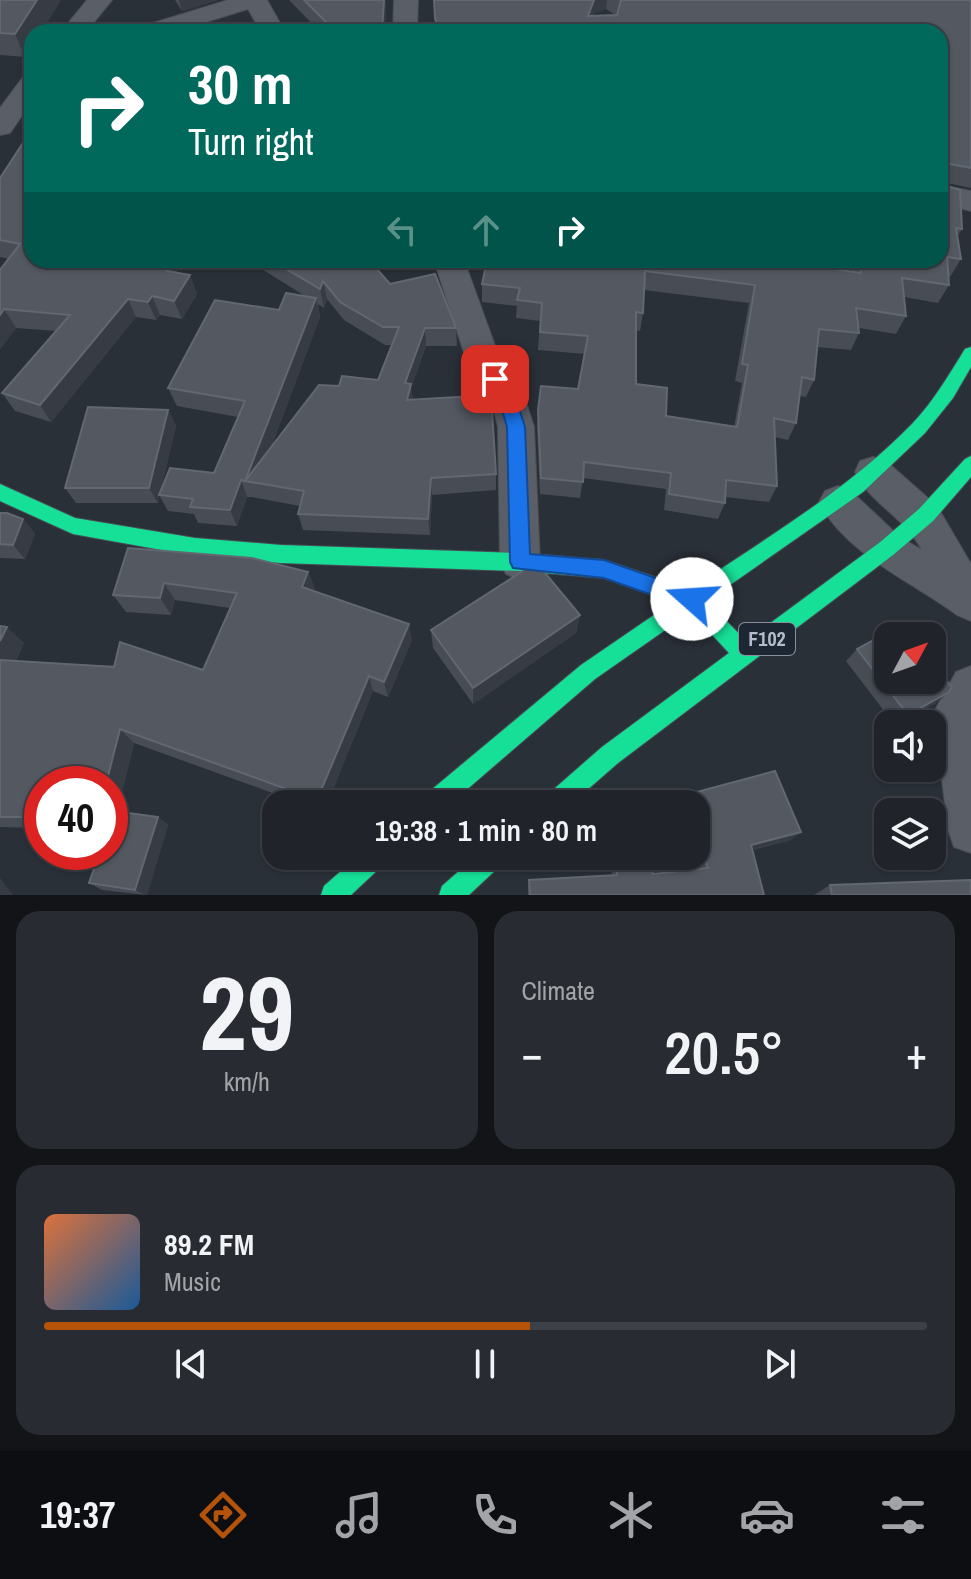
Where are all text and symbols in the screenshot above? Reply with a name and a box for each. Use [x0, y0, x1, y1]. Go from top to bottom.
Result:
text: 30 m [188, 46, 293, 121]
icon: right [56, 56, 160, 160]
text: Turn right [188, 118, 313, 166]
icon: left [380, 208, 424, 252]
icon: ahead [464, 208, 508, 252]
icon: right [548, 208, 592, 252]
pin [461, 345, 529, 413]
icon: arrive [473, 357, 517, 401]
position arrow [650, 557, 734, 641]
north arrow [874, 622, 946, 694]
map controls [874, 622, 946, 870]
road number: F102 [739, 623, 795, 655]
button: sound [874, 710, 946, 782]
speed limit sign: 40 [24, 766, 128, 870]
button: layers [874, 798, 946, 870]
text: 19:38 · 1 min · 80 m [375, 810, 597, 850]
text: 29 [199, 942, 294, 1082]
text: Climate [522, 973, 595, 1008]
text: 20.5° [664, 1012, 784, 1093]
text: − [522, 1023, 543, 1083]
text: + [906, 1023, 927, 1083]
text: km/h [224, 1064, 270, 1099]
text: 89.2 FM [164, 1224, 254, 1264]
text: Music [164, 1264, 221, 1299]
icon: previous [169, 1342, 213, 1386]
icon: pause [463, 1342, 507, 1386]
icon: next [758, 1342, 802, 1386]
icon: directions [195, 1487, 251, 1543]
icon: music [331, 1487, 387, 1543]
icon: phone [467, 1487, 523, 1543]
icon: climate [603, 1487, 659, 1543]
icon: car [739, 1487, 795, 1543]
icon: filters [875, 1487, 931, 1543]
text: 19:37 [40, 1491, 115, 1539]

